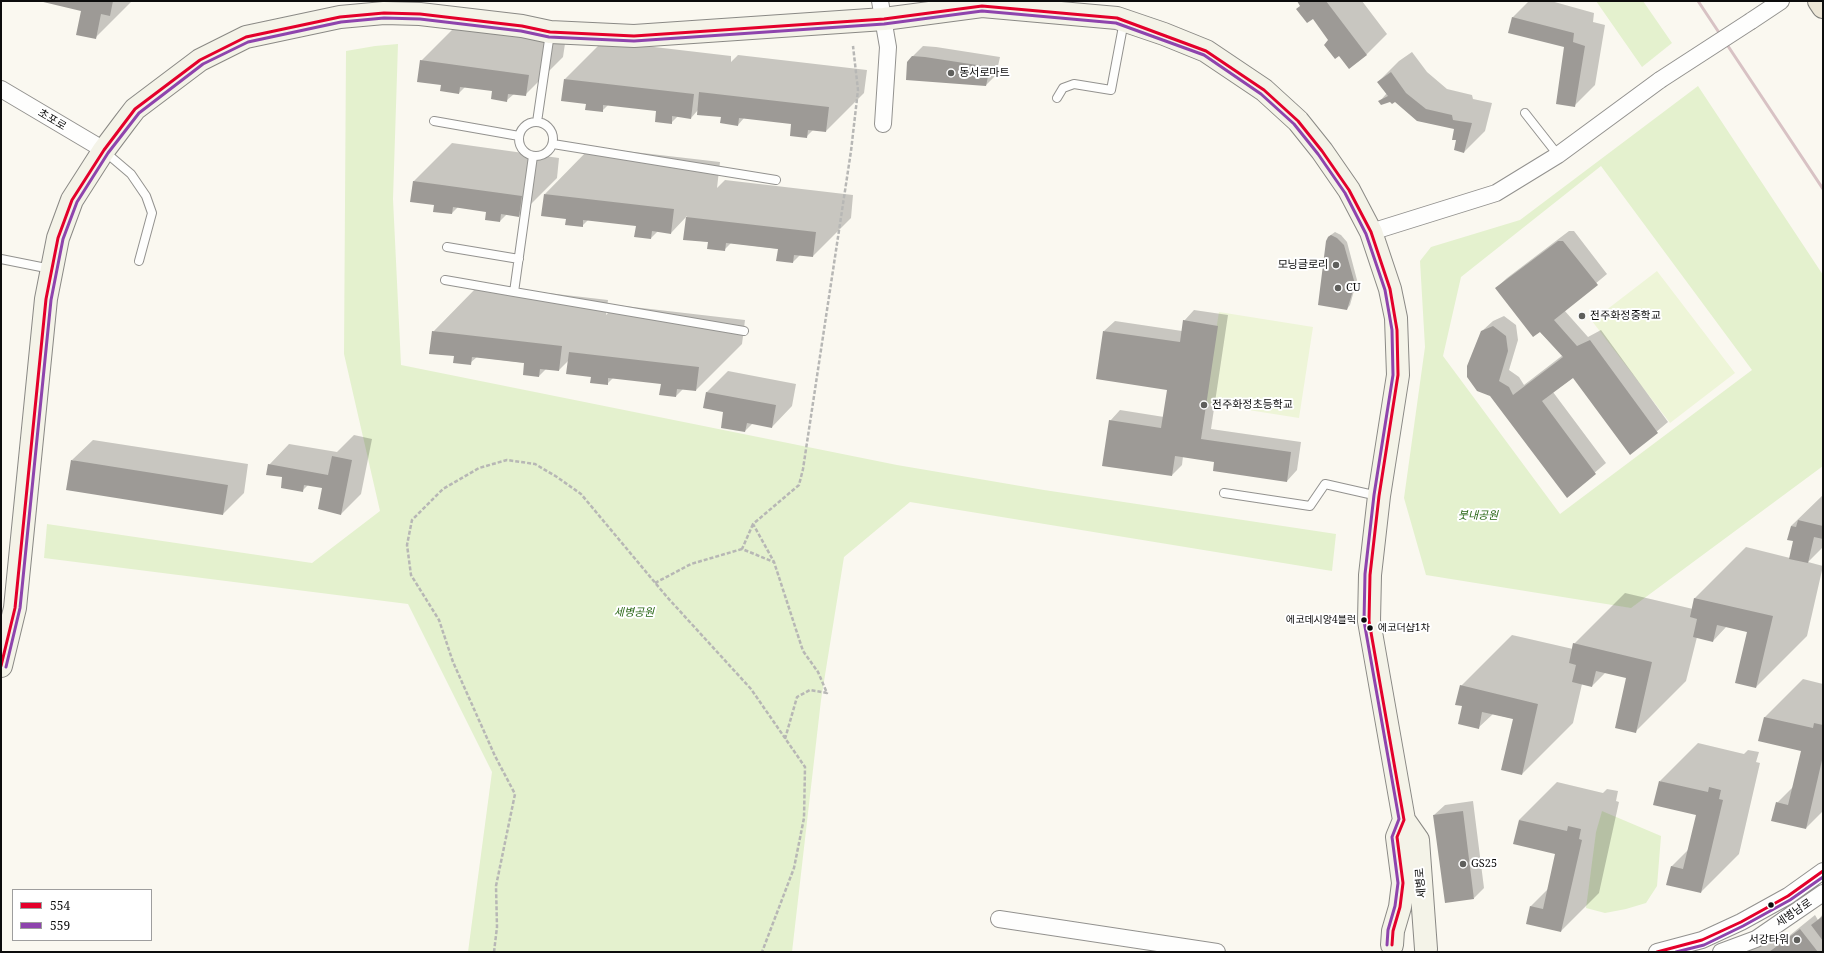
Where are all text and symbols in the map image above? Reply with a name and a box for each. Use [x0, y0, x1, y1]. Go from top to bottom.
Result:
place label: 동서로마트 [959, 66, 1010, 80]
marker: 동서로마트 [946, 68, 956, 78]
street label: 초포로 [36, 107, 68, 133]
place label: 모닝글로리 [1277, 258, 1328, 272]
marker: 모닝글로리 [1331, 260, 1341, 270]
place label: CU [1346, 281, 1361, 295]
marker: CU [1333, 283, 1343, 293]
place label: 전주화정중학교 [1590, 309, 1661, 323]
marker: 전주화정중학교 [1577, 311, 1587, 321]
place label: 전주화정초등학교 [1212, 398, 1293, 412]
marker: 전주화정초등학교 [1199, 400, 1209, 410]
park label: 붓내공원 [1458, 509, 1498, 523]
park label: 세병공원 [614, 606, 654, 620]
place label: 에코데시앙4블럭 [1286, 614, 1356, 626]
marker: 에코데시앙4블럭 [1359, 615, 1369, 625]
place label: 에코더샵1차 [1378, 622, 1430, 634]
marker: 에코더샵1차 [1365, 623, 1375, 633]
place label: GS25 [1471, 857, 1497, 871]
marker: GS25 [1458, 859, 1468, 869]
street label: 세병로 [1413, 867, 1429, 899]
legend [12, 889, 152, 941]
street label: 세병남로 [1774, 896, 1814, 930]
text: 554 [50, 897, 70, 914]
unlabelled marker [1766, 900, 1776, 910]
text: 559 [50, 917, 70, 934]
place label: 서강타워 [1749, 933, 1789, 947]
marker: 서강타워 [1792, 935, 1802, 945]

